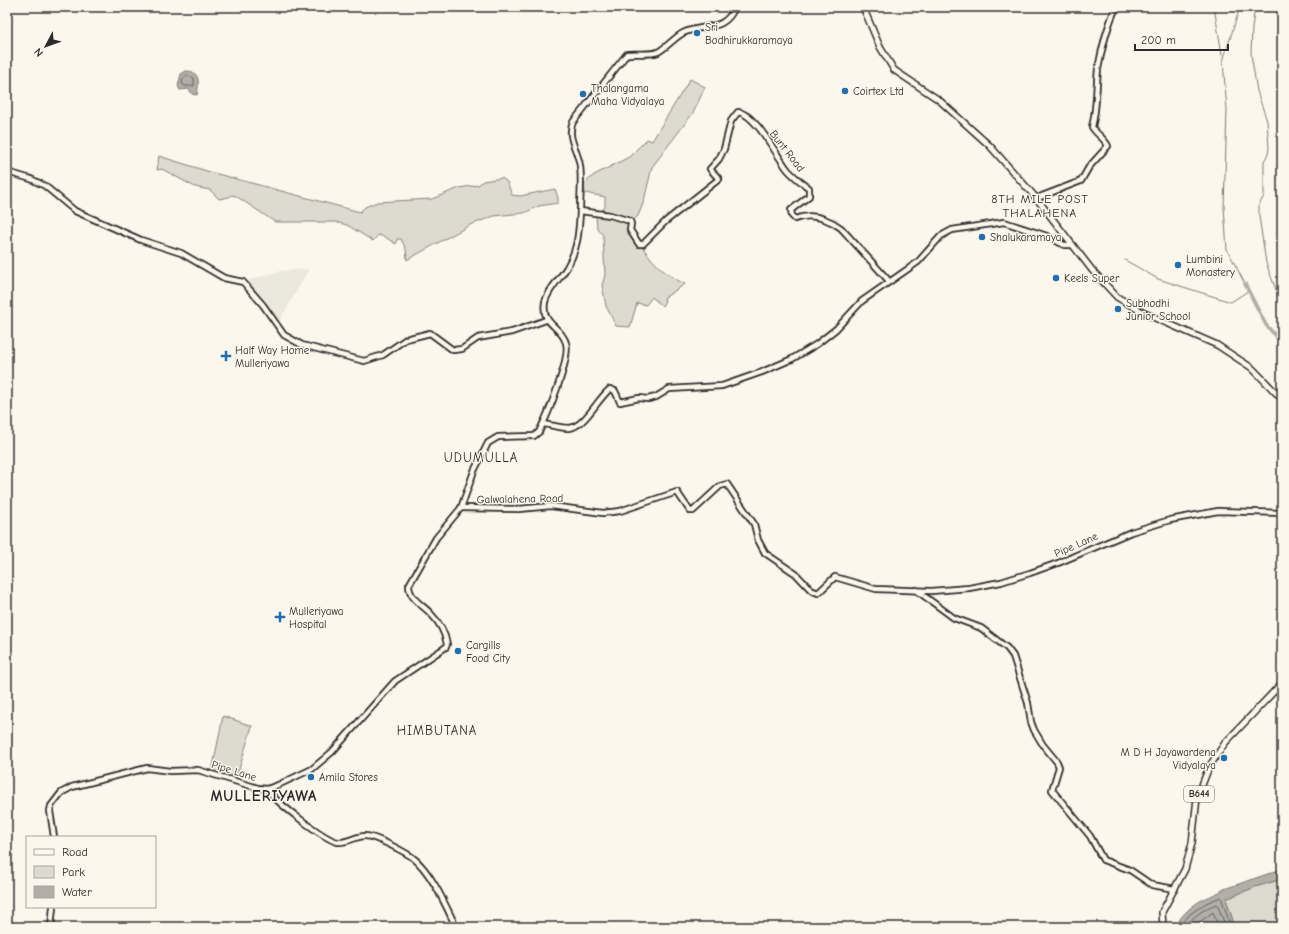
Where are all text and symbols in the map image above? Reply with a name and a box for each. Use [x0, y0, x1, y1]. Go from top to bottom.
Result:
place label: Sri Bodhirukkaramaya [705, 21, 793, 47]
north arrow [26, 26, 66, 66]
scale bar [1135, 26, 1228, 52]
marker: Sri Bodhirukkaramaya [692, 28, 702, 38]
text: 200 m [1141, 33, 1176, 47]
text: N [32, 45, 46, 59]
place label: Thalangama Maha Vidyalaya [591, 82, 664, 108]
place label: Coirtex Ltd [853, 85, 904, 98]
marker: Coirtex Ltd [840, 86, 850, 96]
marker: Thalangama Maha Vidyalaya [578, 89, 588, 99]
street label: Bunt Road [767, 128, 807, 174]
district label: 8TH MILE POST THALAHENA [991, 192, 1089, 220]
place label: Shalukaramaya [990, 231, 1061, 244]
marker: Shalukaramaya [977, 232, 987, 242]
place label: Lumbini Monastery [1186, 253, 1235, 279]
marker: Lumbini Monastery [1173, 260, 1183, 270]
place label: Keels Super [1064, 272, 1120, 285]
marker: Keels Super [1051, 273, 1061, 283]
place label: Subhodhi Junior School [1126, 297, 1190, 323]
marker: Subhodhi Junior School [1113, 304, 1123, 314]
place label: Half Way Home Mulleriyawa [235, 344, 310, 370]
marker: Half Way Home Mulleriyawa [220, 350, 232, 362]
district label: UDUMULLA [444, 450, 518, 465]
street label: Galwalahena Road [477, 492, 564, 506]
street label: Pipe Lane [1052, 529, 1100, 560]
place label: Mulleriyawa Hospital [289, 605, 344, 631]
marker: Mulleriyawa Hospital [274, 611, 286, 623]
place label: Cargills Food City [466, 639, 510, 665]
marker: Cargills Food City [453, 646, 463, 656]
district label: HIMBUTANA [397, 723, 477, 738]
place label: M D H Jayawardena Vidyalaya [1121, 746, 1216, 772]
marker: M D H Jayawardena Vidyalaya [1219, 753, 1229, 763]
street label: Pipe Lane [210, 758, 258, 784]
place label: Amila Stores [319, 771, 378, 784]
marker: Amila Stores [306, 772, 316, 782]
road number: B644 [1184, 786, 1214, 802]
district label: MULLERIYAWA [211, 787, 317, 805]
legend [26, 836, 156, 908]
text: Road [62, 845, 88, 859]
text: Park [62, 865, 85, 879]
text: Water [62, 885, 92, 899]

